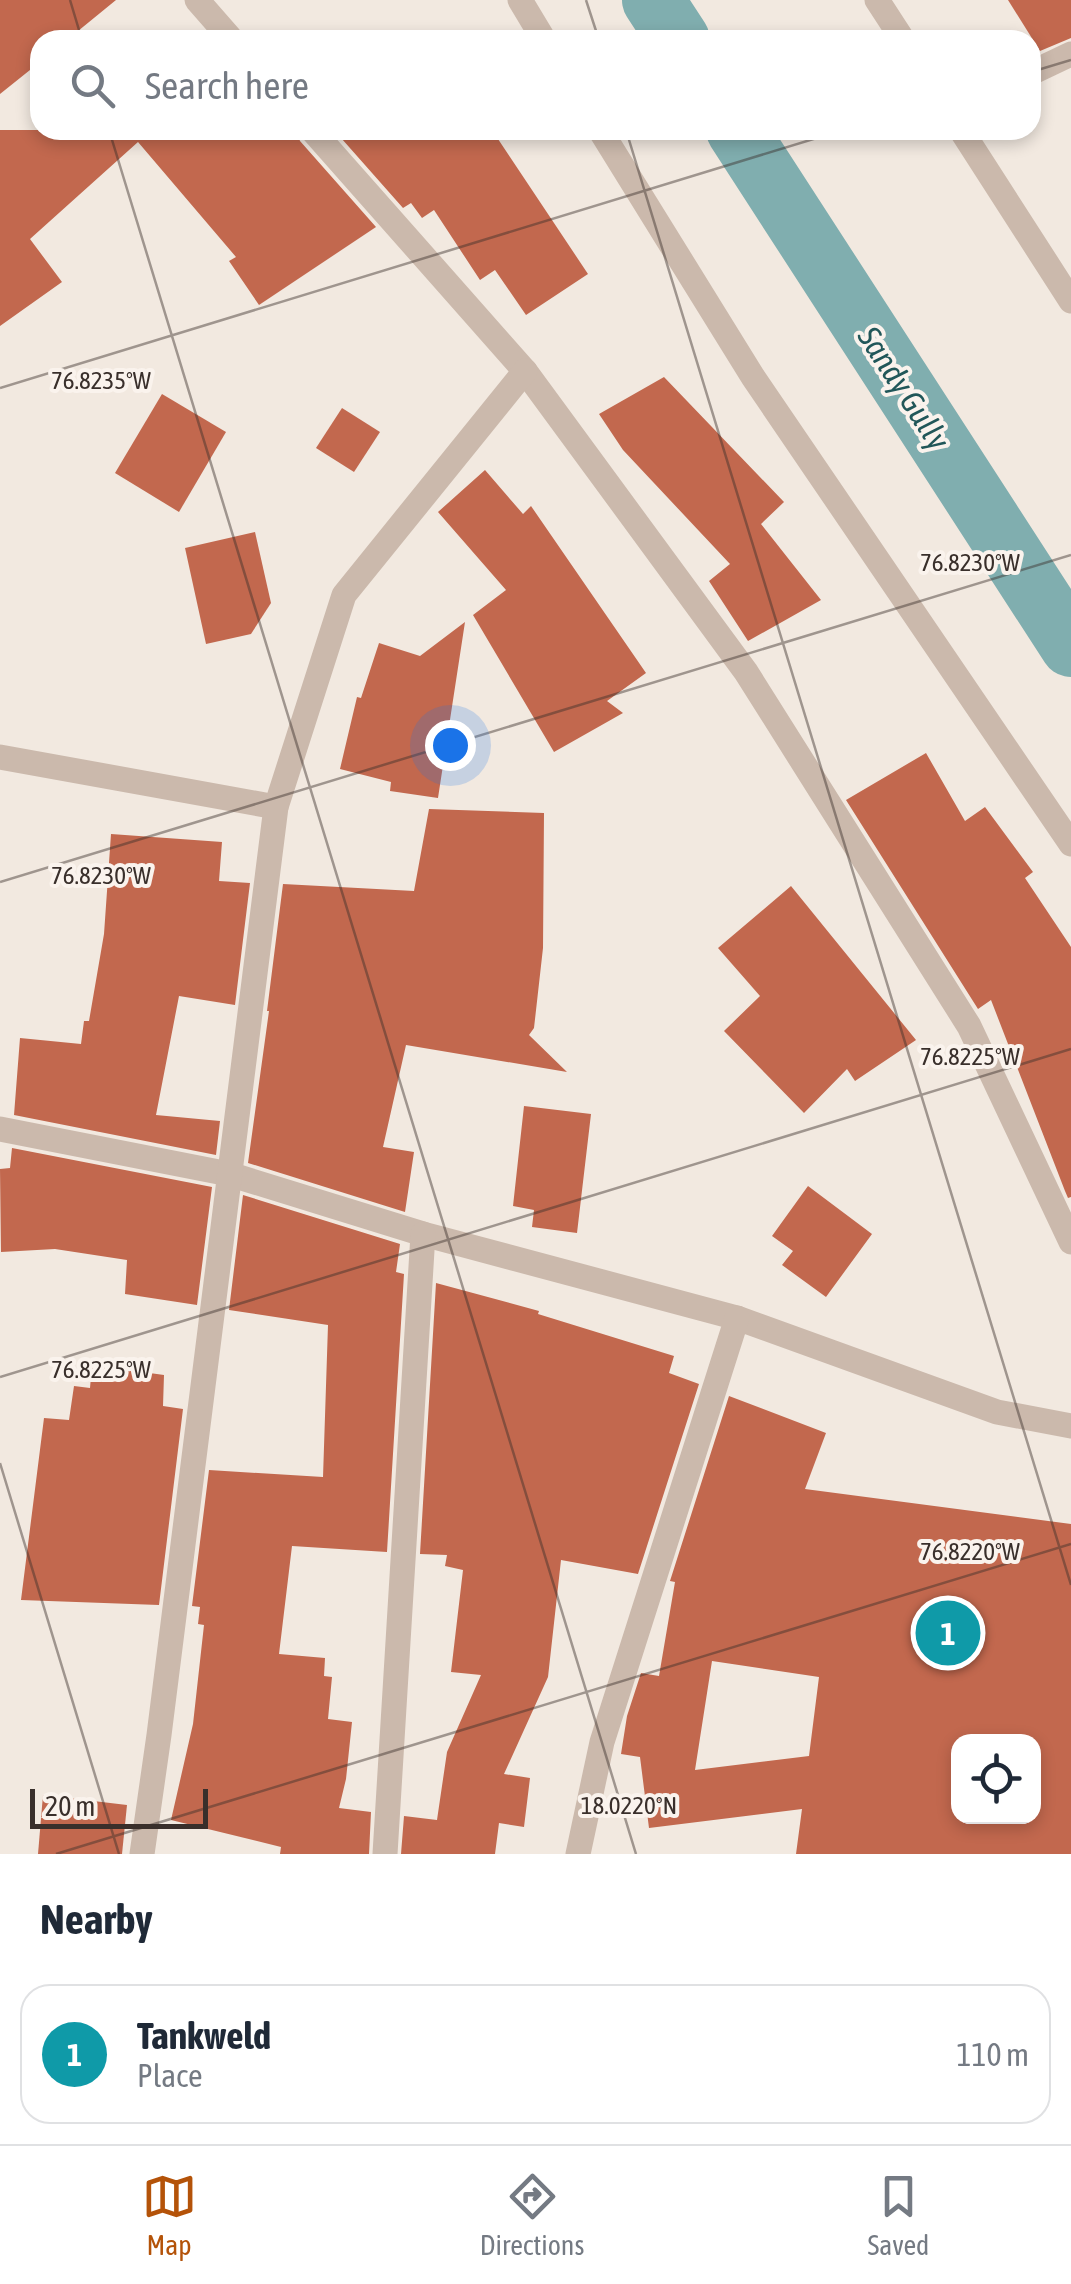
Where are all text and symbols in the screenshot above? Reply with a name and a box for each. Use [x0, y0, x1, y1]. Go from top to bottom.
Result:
search box [30, 30, 1041, 140]
icon: search [65, 58, 120, 113]
text: Search here [145, 64, 309, 107]
water label: Sandy Gully [850, 319, 958, 457]
text: 76.8235°W [51, 366, 152, 394]
text: 76.8230°W [920, 548, 1021, 576]
your location [425, 720, 476, 771]
text: 76.8230°W [51, 861, 152, 889]
text: 76.8225°W [920, 1042, 1021, 1070]
text: 76.8225°W [51, 1355, 152, 1383]
text: 76.8220°W [920, 1537, 1021, 1565]
pin: 1 [916, 1596, 980, 1670]
map controls [951, 1734, 1041, 1824]
button: locate [951, 1734, 1041, 1824]
scale bar [30, 1784, 208, 1828]
text: 20 m [45, 1790, 95, 1822]
text: 18.0220°N [581, 1791, 677, 1819]
text: Nearby [40, 1895, 153, 1943]
text: Tankweld [137, 2014, 271, 2057]
text: 1 [67, 2036, 82, 2073]
text: 110 m [956, 2036, 1029, 2073]
text: Place [137, 2057, 202, 2094]
tab: Map [142, 2169, 197, 2261]
tab: Directions [480, 2169, 584, 2261]
tab: Saved [868, 2169, 929, 2261]

